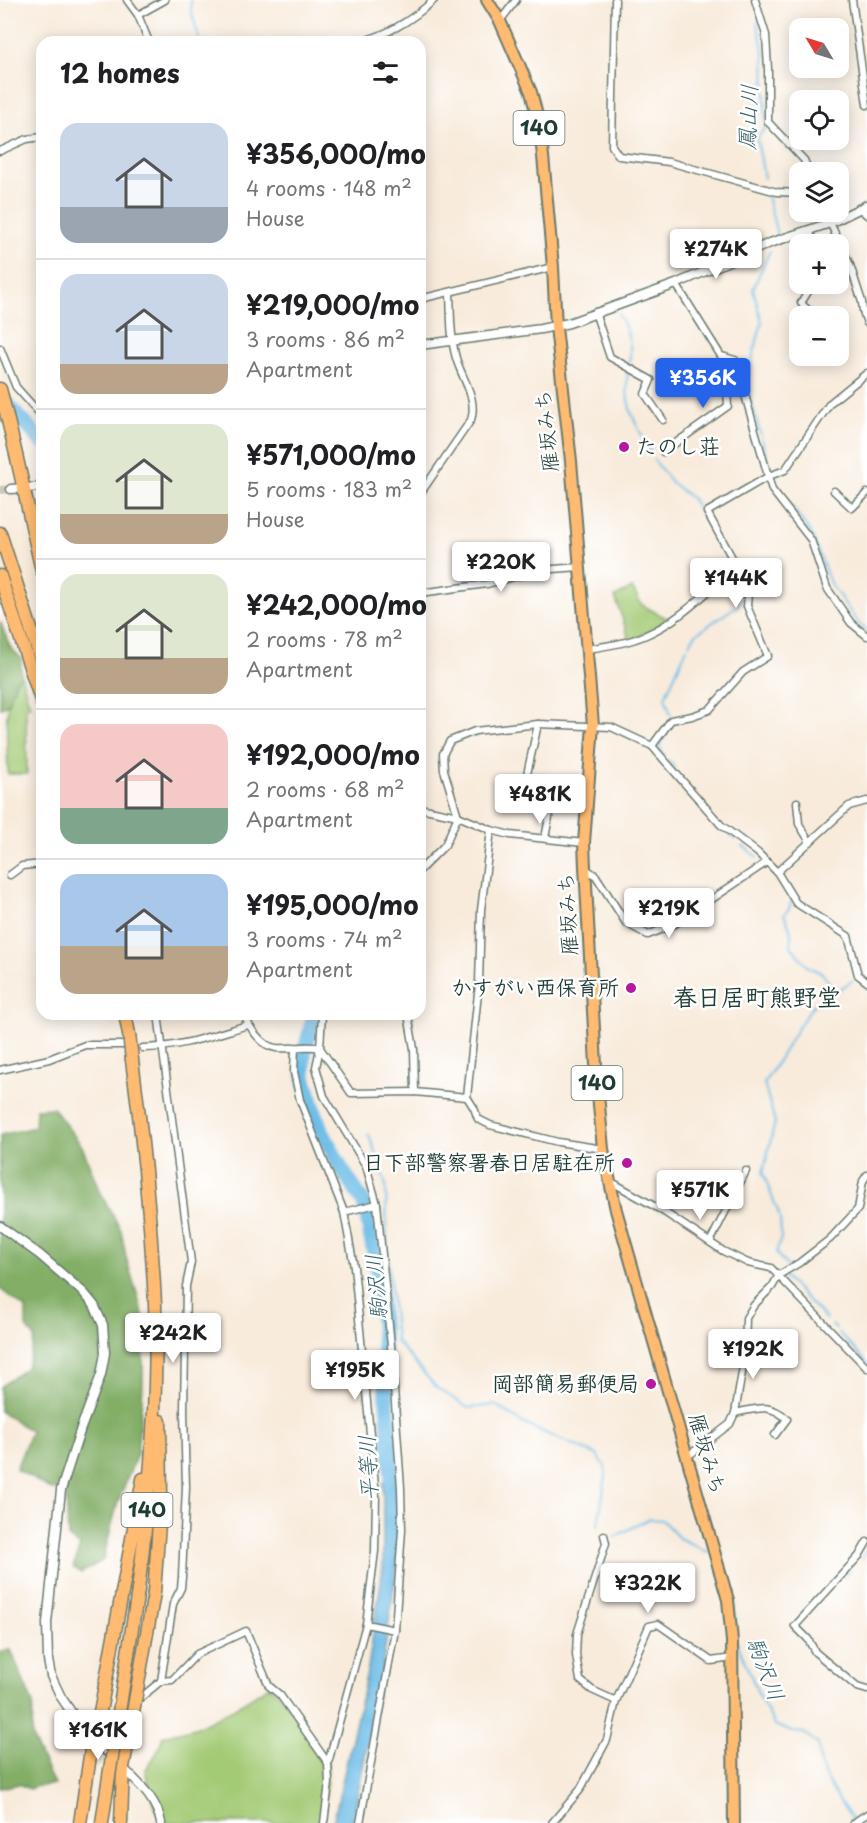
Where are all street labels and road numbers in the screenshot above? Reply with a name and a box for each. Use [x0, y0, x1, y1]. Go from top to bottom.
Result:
road number: 140 [514, 111, 564, 145]
street label: 雁坂みち [525, 388, 565, 474]
street label: 雁坂みち [548, 872, 584, 956]
road number: 140 [572, 1066, 622, 1100]
street label: 雁坂みち [682, 1409, 736, 1498]
road number: 140 [122, 1493, 172, 1527]

